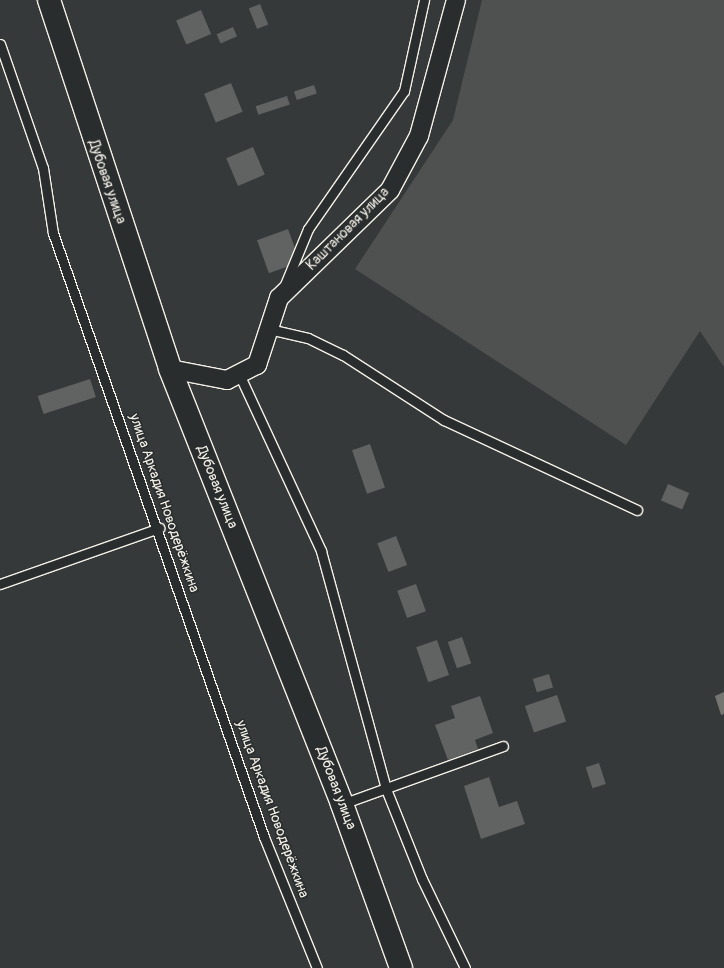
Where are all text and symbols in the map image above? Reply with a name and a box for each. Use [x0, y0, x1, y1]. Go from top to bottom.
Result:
street label: Дубовая улица [85, 138, 129, 226]
street label: Каштановая улица [303, 184, 393, 274]
street label: улица Аркадия Новодерёжкина [125, 412, 203, 594]
street label: Дубовая улица [193, 443, 241, 531]
street label: улица Аркадия Новодерёжкина [232, 718, 312, 900]
street label: Дубовая улица [312, 744, 360, 832]

